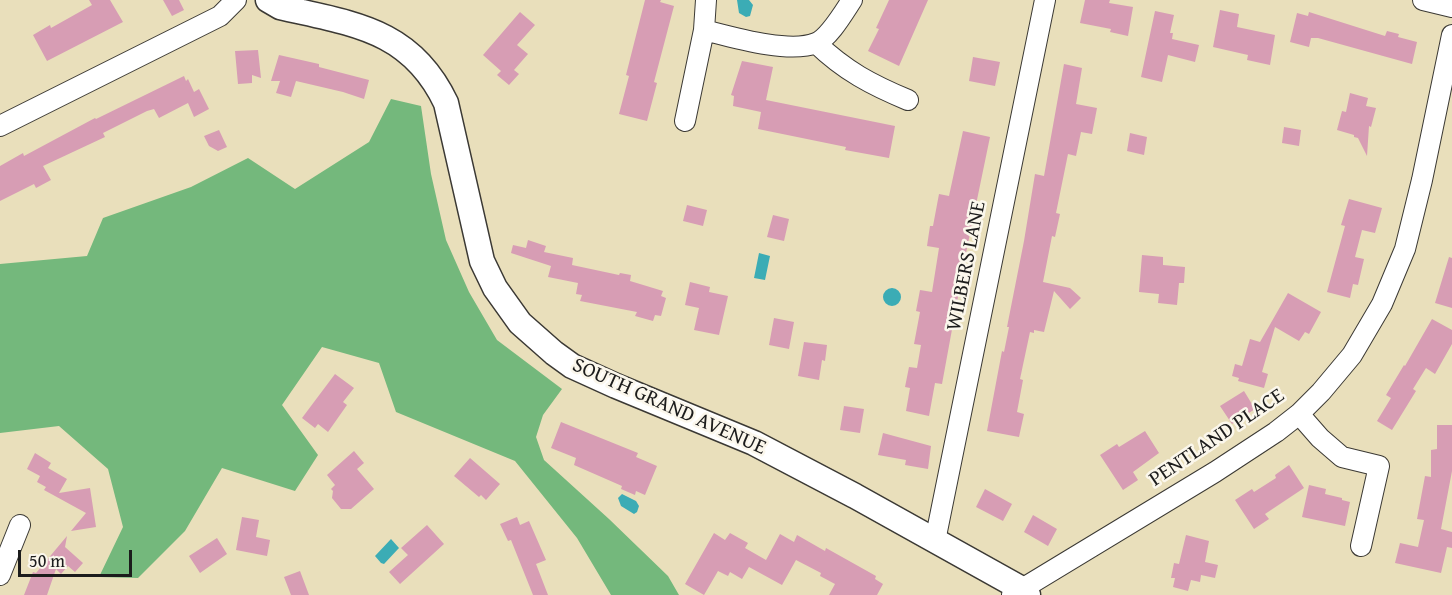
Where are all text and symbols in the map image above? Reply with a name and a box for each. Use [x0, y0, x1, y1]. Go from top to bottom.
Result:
street label: WILBERS LANE [942, 199, 992, 333]
street label: SOUTH GRAND AVENUE [568, 353, 770, 461]
street label: PENTLAND PLACE [1145, 384, 1289, 492]
scale bar [21, 538, 135, 576]
text: 50 m [29, 547, 65, 574]

